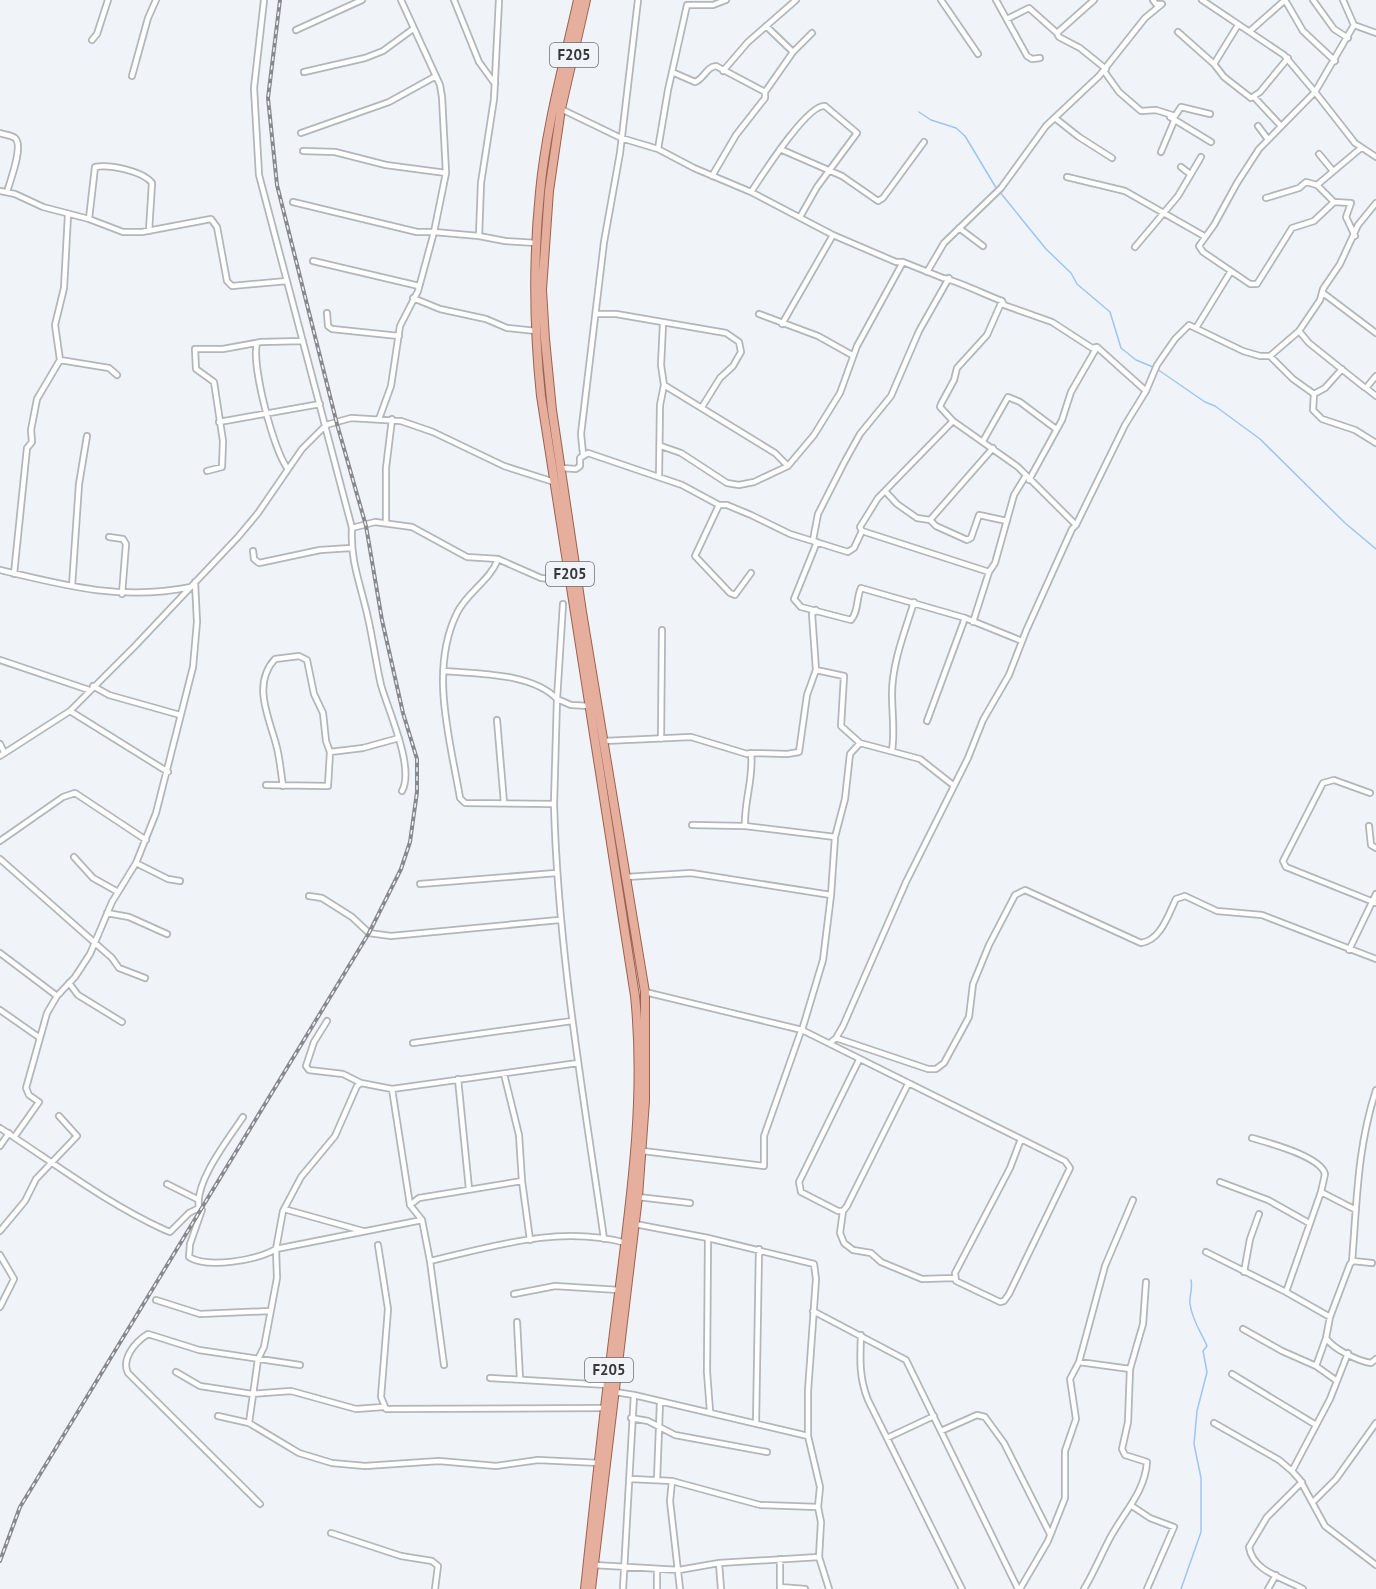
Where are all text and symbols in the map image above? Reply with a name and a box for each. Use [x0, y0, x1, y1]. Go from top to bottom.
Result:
road number: F205 [550, 43, 598, 67]
road number: F205 [546, 562, 594, 586]
road number: F205 [585, 1358, 633, 1382]

